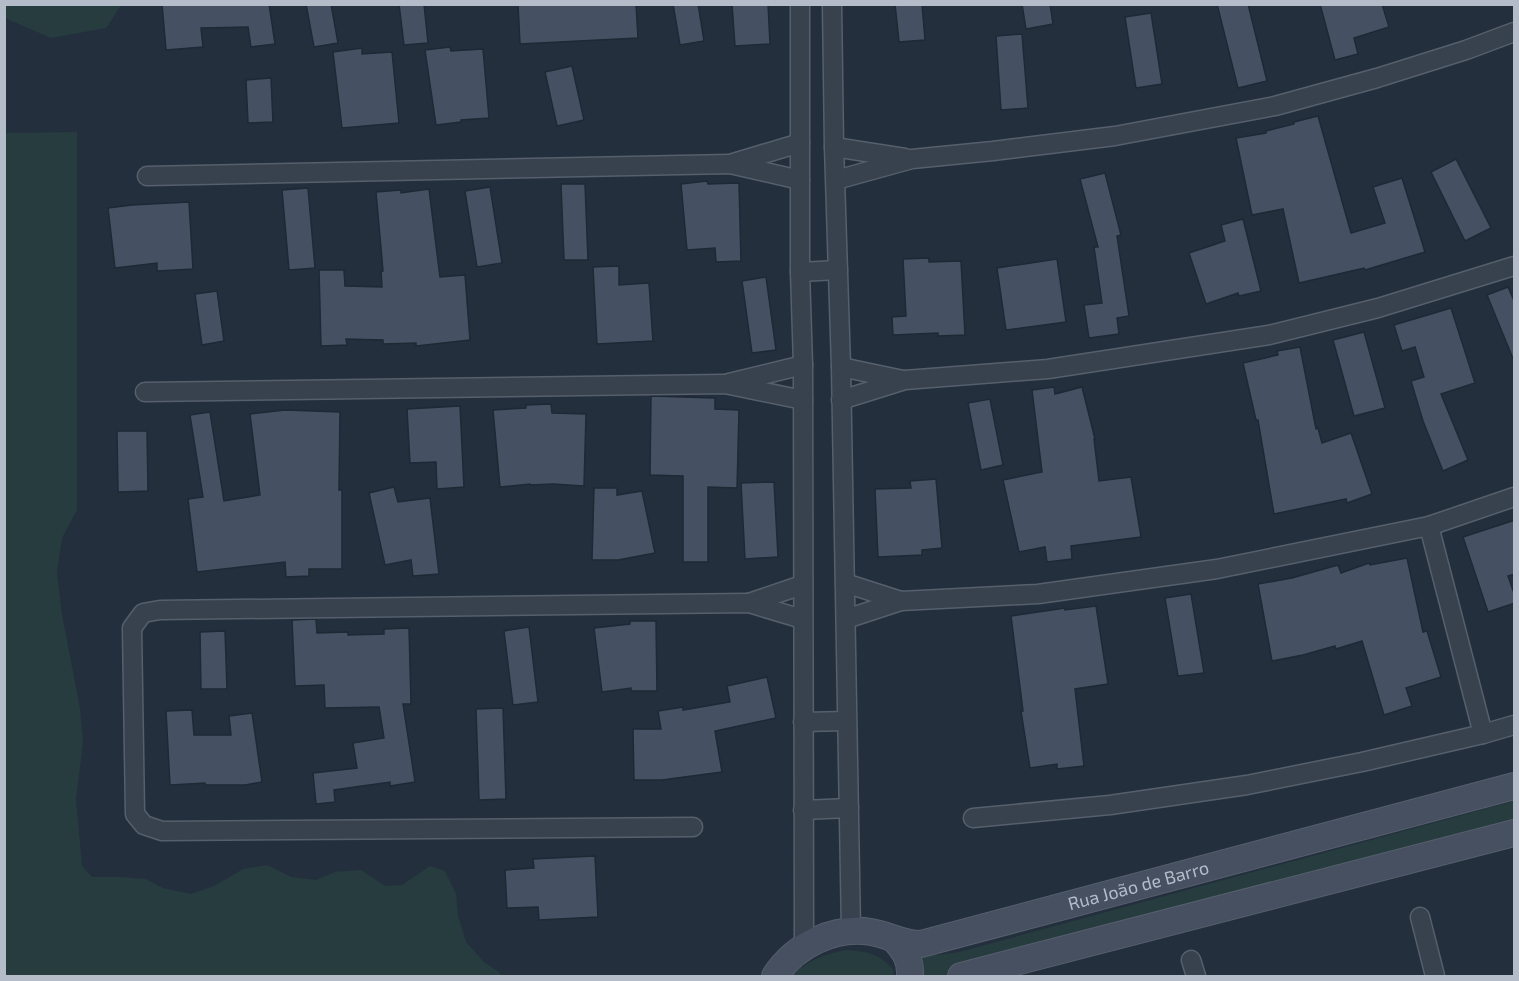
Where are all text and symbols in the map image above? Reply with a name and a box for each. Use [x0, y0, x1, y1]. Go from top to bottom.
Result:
street label: Rua João de Barro [1065, 856, 1211, 914]

